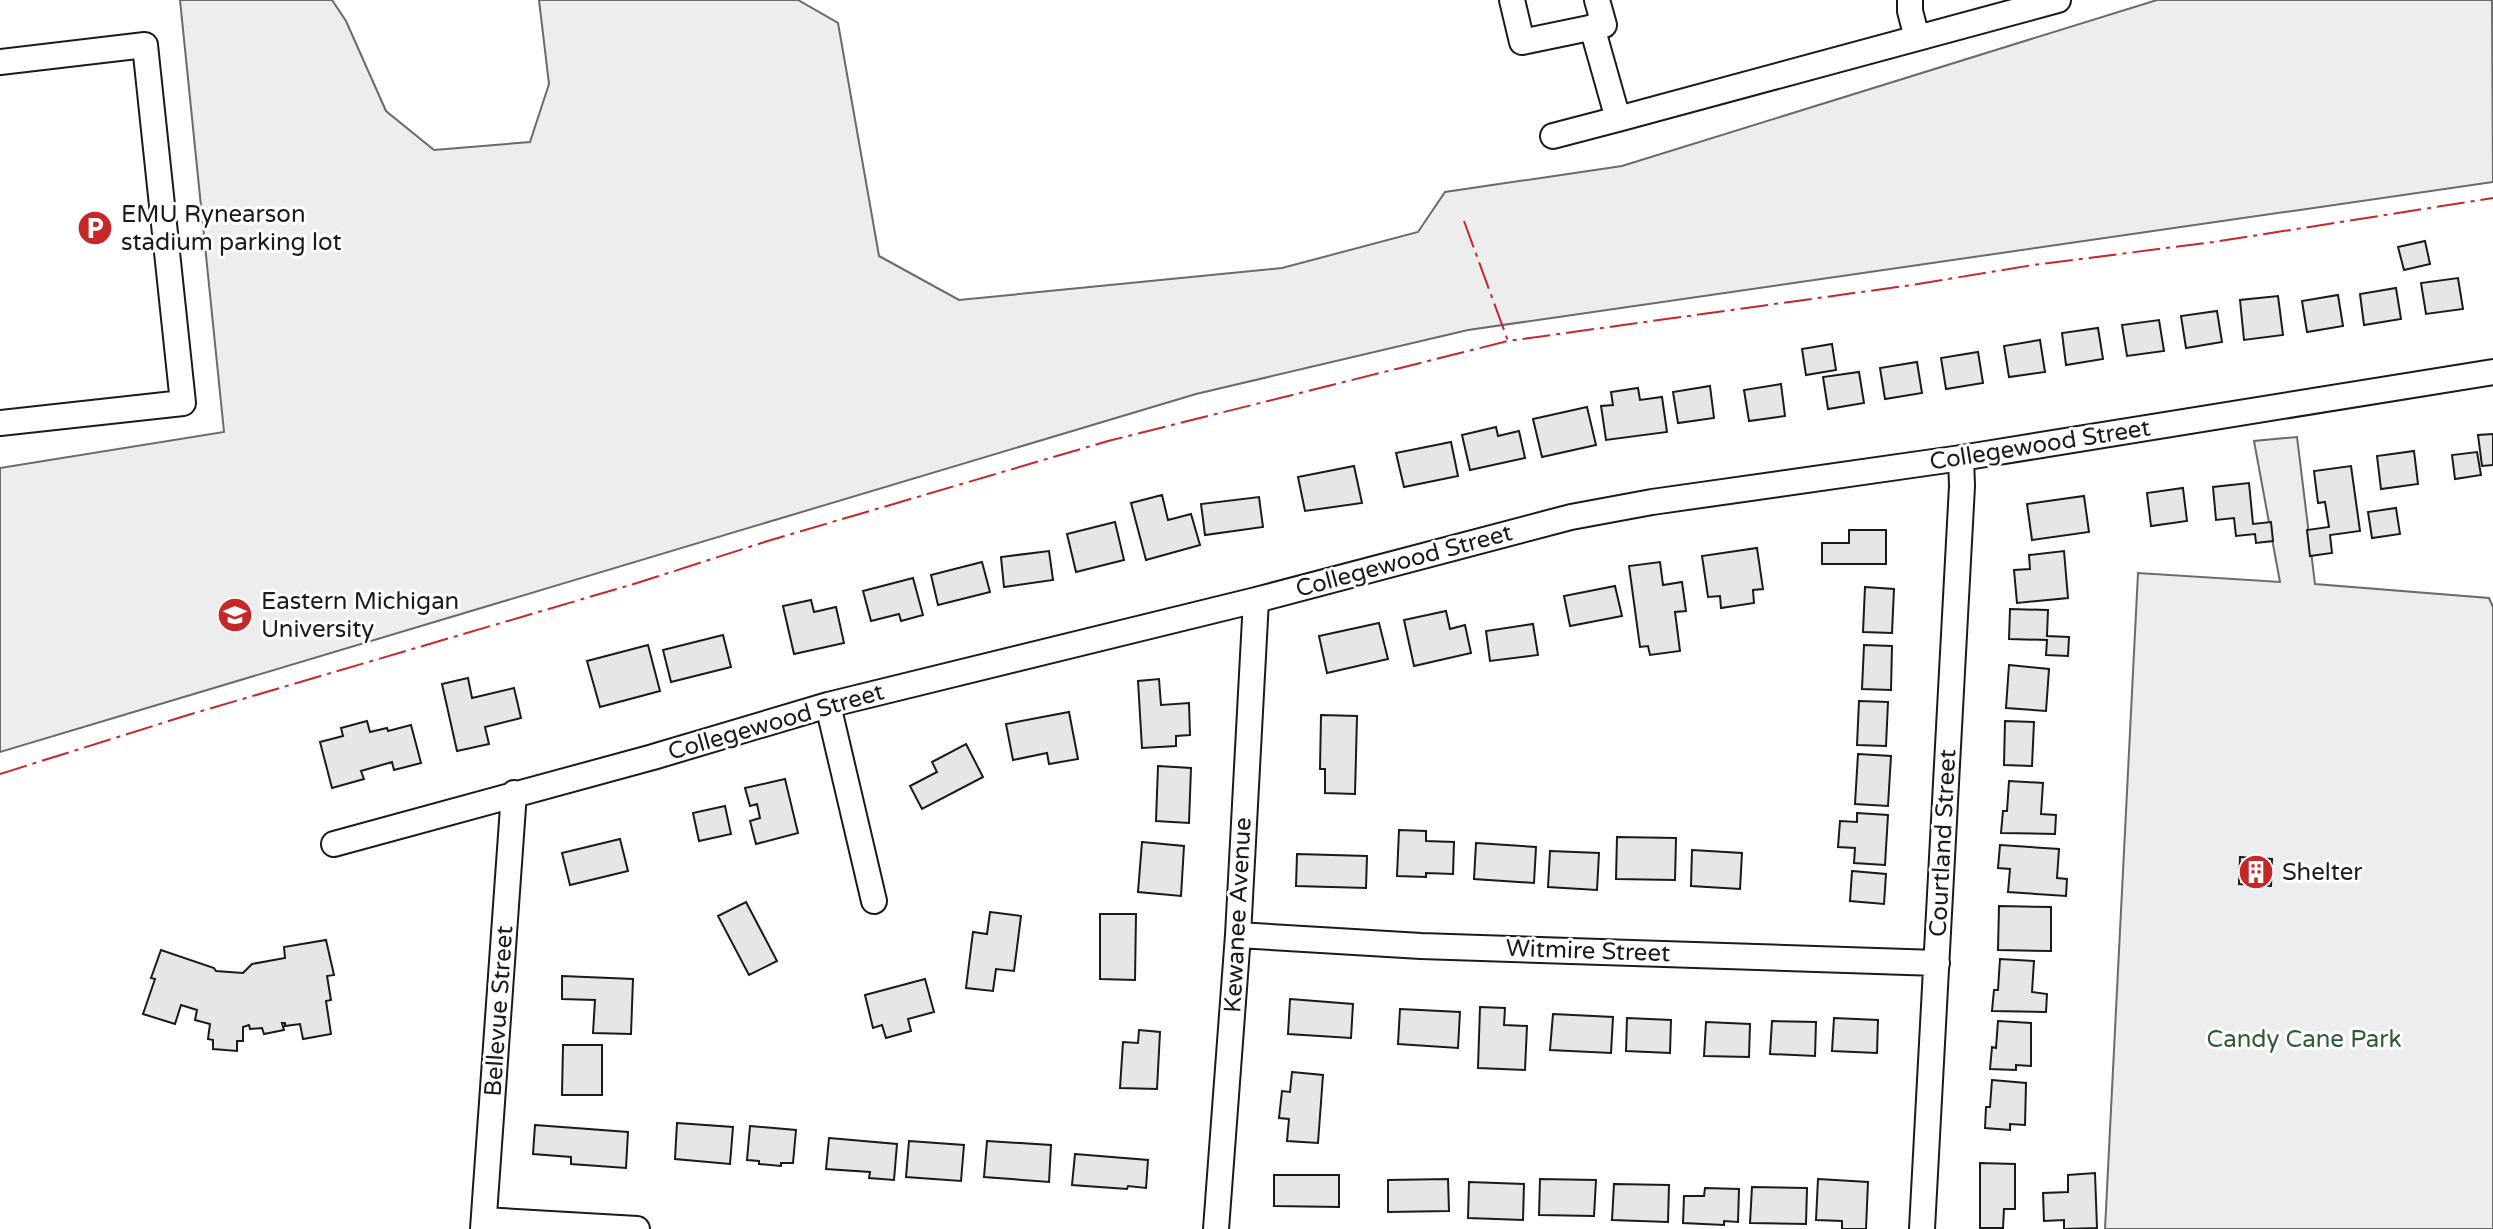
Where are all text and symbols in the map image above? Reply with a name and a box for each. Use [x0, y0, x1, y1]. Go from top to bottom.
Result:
place label: EMU Rynearson stadium parking lot [121, 200, 342, 257]
parking icon: EMU Rynearson stadium parking lot [76, 209, 114, 247]
street label: Collegewood Street [1928, 413, 2152, 477]
street label: Collegewood Street [1293, 518, 1515, 604]
place label: Eastern Michigan University [261, 587, 459, 644]
school or university icon: Eastern Michigan University [216, 596, 254, 634]
street label: Collegewood Street [665, 677, 887, 767]
street label: Courtland Street [1924, 748, 1962, 938]
street label: Kewanee Avenue [1218, 816, 1258, 1014]
building icon: Shelter [2237, 853, 2275, 891]
place label: Shelter [2282, 858, 2363, 887]
street label: Bellevue Street [479, 925, 519, 1097]
street label: Witmire Street [1505, 934, 1671, 968]
park label: Candy Cane Park [2207, 1025, 2401, 1054]

